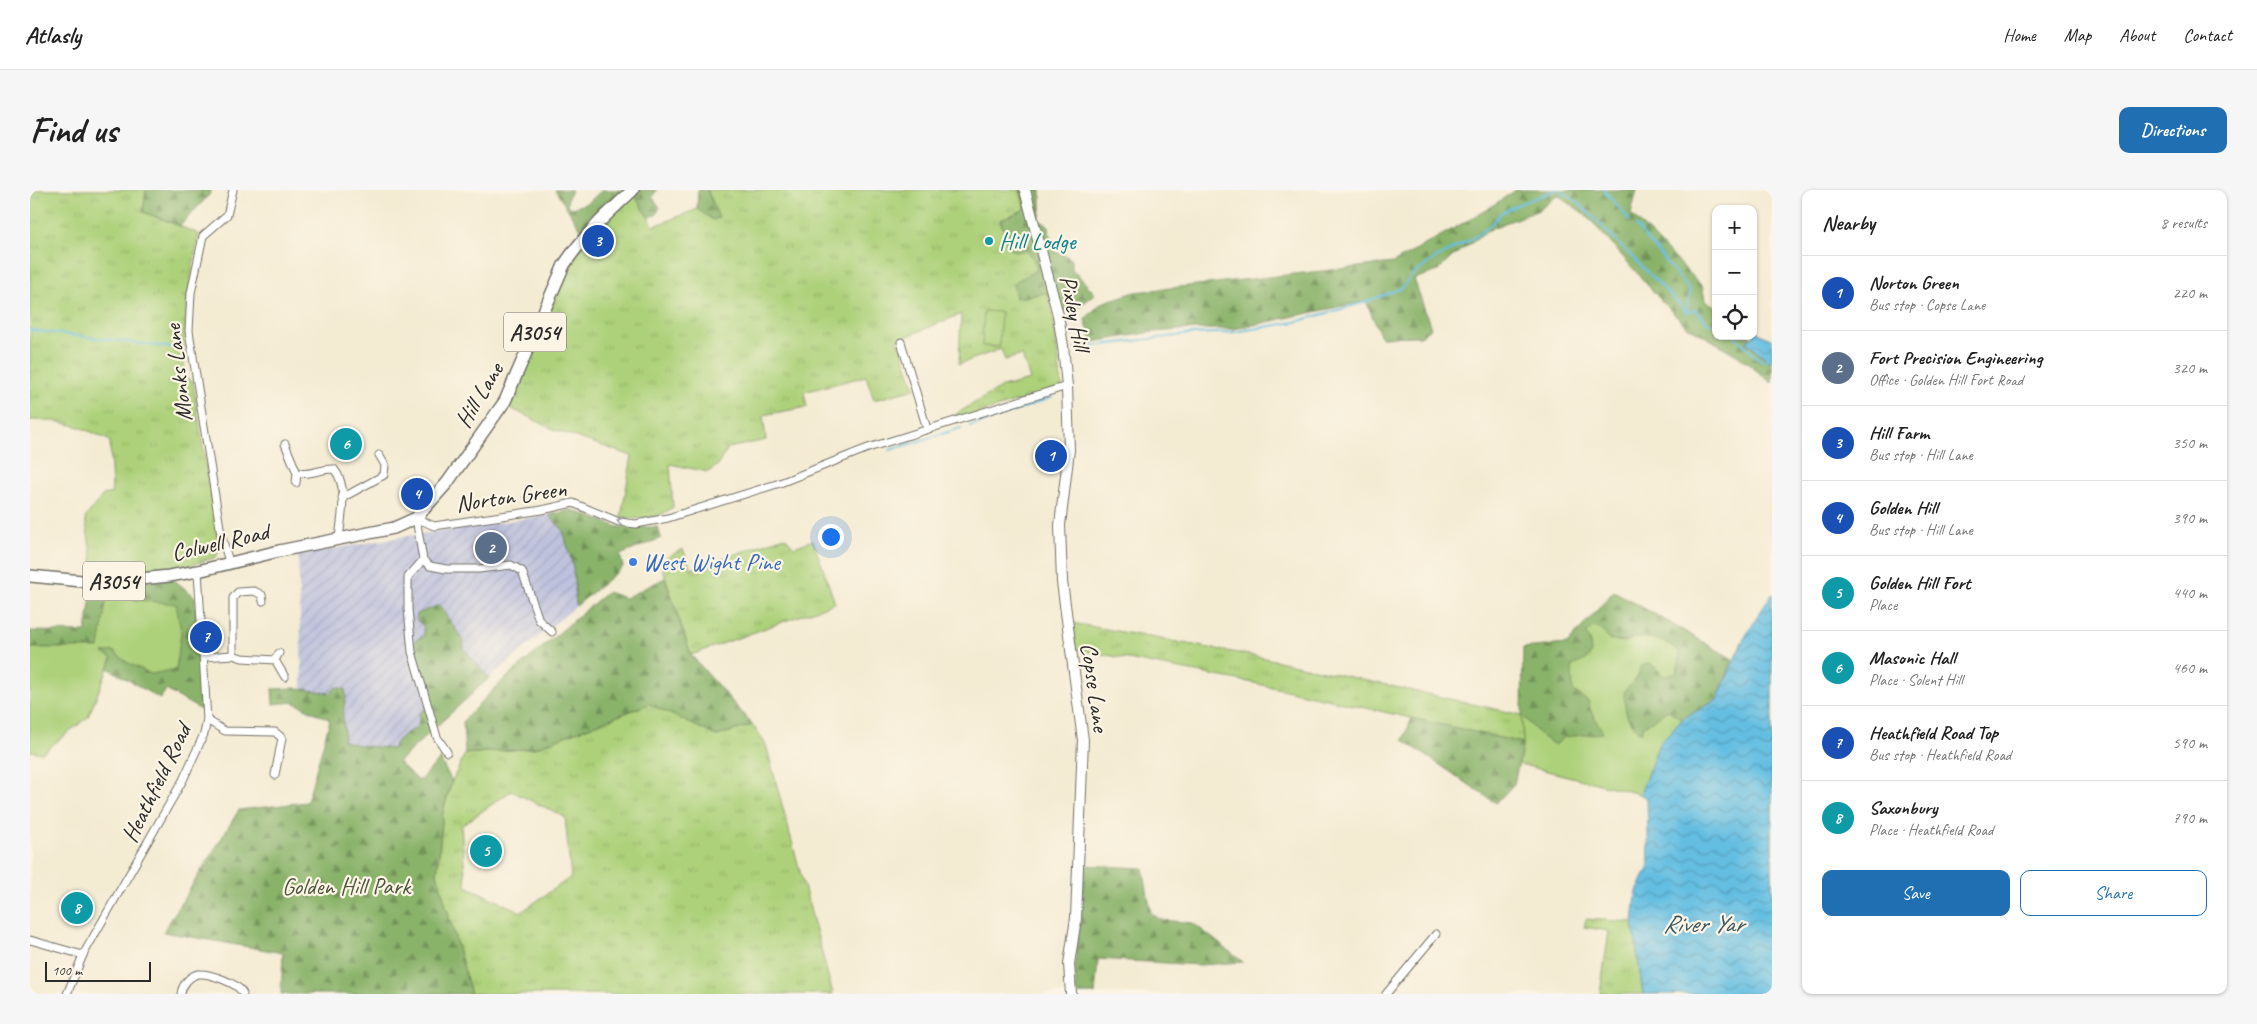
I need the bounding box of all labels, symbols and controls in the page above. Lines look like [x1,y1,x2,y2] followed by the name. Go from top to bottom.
[25,20,81,50] text: Atlasly
[2003,24,2036,46] text: Home
[2064,24,2091,46] text: Map
[2119,24,2155,46] text: About
[2183,24,2232,46] text: Contact
[2119,107,2227,153] button: Directions
[30,108,117,153] text: Find us
[1712,205,1757,340] map controls
[1712,205,1757,250] button: +
[1822,210,1875,236] text: Nearby
[2160,213,2207,233] text: 8 results
[582,222,614,260] pin: 3
[999,226,1078,256] place label: Hill Lodge
[983,235,995,247] marker: Hill Lodge
[1712,250,1757,295] button: −
[1869,271,1959,295] text: Norton Green
[1053,273,1098,357] street label: Pixley Hill
[1834,283,1842,303] text: 1
[2173,283,2207,303] text: 220 m
[1712,295,1757,340] button: locate
[1869,295,1985,315] text: Bus stop · Copse Lane
[504,312,566,352] road number: A3054
[157,320,199,423] street label: Monks Lane
[1869,346,2042,370] text: Fort Precision Engineering
[448,355,511,433] street label: Hill Lane
[1834,358,1842,378] text: 2
[2173,358,2207,378] text: 320 m
[1869,370,2023,390] text: Office · Golden Hill Fort Road
[1869,421,1929,445] text: Hill Farm
[330,425,362,463] pin: 6
[1834,433,1842,453] text: 3
[2173,433,2207,453] text: 350 m
[1035,437,1067,475] pin: 1
[1869,445,1973,465] text: Bus stop · Hill Lane
[454,473,568,519] street label: Norton Green
[401,475,433,513] pin: 4
[1869,496,1937,520] text: Golden Hill
[1834,508,1842,528] text: 4
[2173,508,2207,528] text: 390 m
[168,515,275,568] street label: Colwell Road
[616,516,625,527] one-way arrow
[1869,520,1973,540] text: Bus stop · Hill Lane
[818,524,844,550] your location
[475,529,507,567] pin: 2
[643,547,782,577] place label: West Wight Pine
[627,556,639,568] marker: West Wight Pine
[83,562,145,601] road number: A3054
[1869,571,1971,595] text: Golden Hill Fort
[1835,583,1841,603] text: 5
[2173,583,2207,603] text: 440 m
[1869,595,1897,615] text: Place
[190,618,222,656] pin: 7
[1074,641,1116,735] street label: Copse Lane
[1869,646,1955,670] text: Masonic Hall
[1834,658,1842,678] text: 6
[2173,658,2207,678] text: 460 m
[1869,670,1963,690] text: Place · Solent Hill
[114,716,199,847] street label: Heathfield Road
[1869,721,1998,745] text: Heathfield Road Top
[1834,733,1842,753] text: 7
[2173,733,2207,753] text: 590 m
[1869,745,2011,765] text: Bus stop · Heathfield Road
[1869,796,1938,820] text: Saxonbury
[1834,808,1842,828] text: 8
[2173,808,2207,828] text: 790 m
[1869,820,1993,840] text: Place · Heathfield Road
[470,832,502,870] pin: 5
[1822,870,2010,916] button: Save
[2020,870,2207,916] button: Share
[282,871,412,901] park label: Golden Hill Park
[61,889,93,927] pin: 8
[1663,908,1747,940] water label: River Yar
[45,959,151,982] scale bar
[52,962,82,979] text: 100 m

